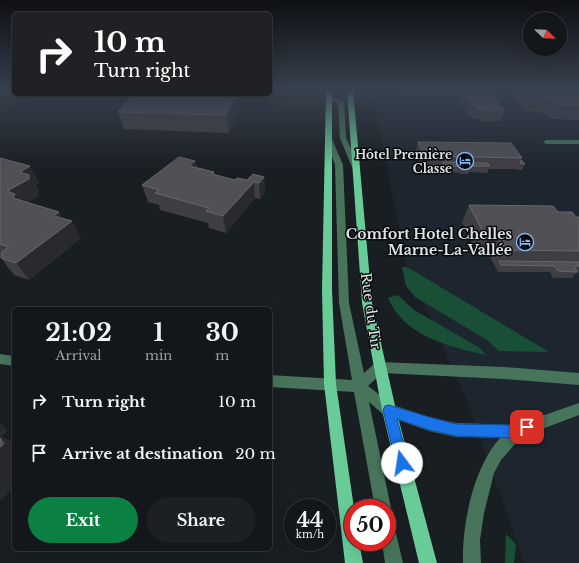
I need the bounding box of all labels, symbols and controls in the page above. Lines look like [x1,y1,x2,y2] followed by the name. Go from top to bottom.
[523,12,567,56] north arrow
[523,12,567,56] map controls
[94,25,166,60] text: 10 m
[28,28,80,80] icon: right
[94,60,190,82] text: Turn right
[355,147,452,176] place label: Hôtel Première Classe
[455,151,475,171] hotel icon: Hôtel Première Classe
[346,225,512,259] place label: Comfort Hotel Chelles Marne-La-Vallée
[515,232,535,252] hotel icon: Comfort Hotel Chelles Marne-La-Vallée
[357,272,385,351] street label: Rue du Tir
[45,318,112,347] text: 21:02
[153,318,164,347] text: 1
[205,318,239,347] text: 30
[55,347,101,364] text: Arrival
[145,347,172,364] text: min
[215,347,229,364] text: m
[28,390,50,412] icon: right
[62,392,145,411] text: Turn right
[218,392,256,411] text: 10 m
[510,410,544,444] pin
[516,416,538,438] icon: arrive
[28,442,50,464] icon: arrive
[381,442,423,484] position arrow
[62,444,223,463] text: Arrive at destination
[235,444,276,463] text: 20 m
[28,497,138,543] button: Exit
[146,497,256,543] button: Share
[344,499,396,551] speed limit sign: 50
[297,508,323,532] text: 44
[296,528,324,541] text: km/h

